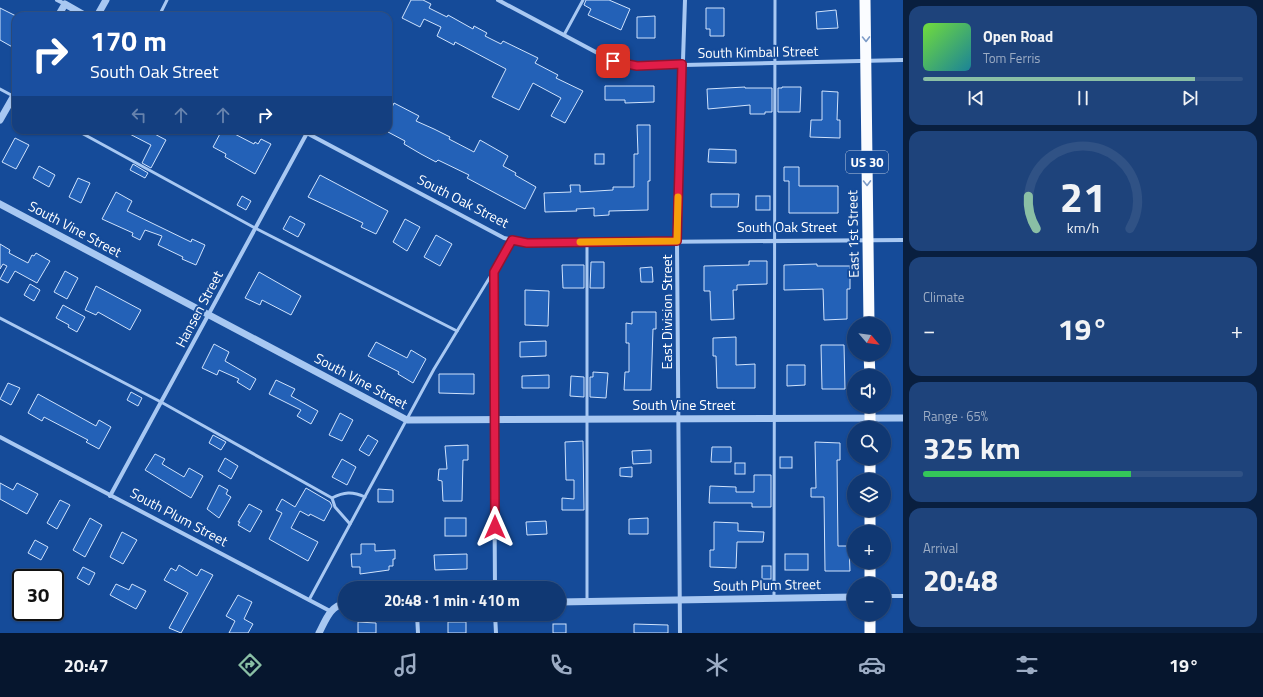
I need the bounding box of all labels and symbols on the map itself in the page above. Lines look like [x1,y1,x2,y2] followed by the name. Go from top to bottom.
[862,36,870,42] one-way arrow
[697,40,819,63] street label: South Kimball Street
[596,44,630,78] pin
[846,151,888,173] road number: US 30
[414,168,513,233] street label: South Oak Street
[863,180,871,186] one-way arrow
[841,190,864,278] street label: East 1st Street
[25,195,126,262] street label: South Vine Street
[737,216,837,237] street label: South Oak Street
[656,255,677,369] street label: East Division Street
[170,267,228,351] street label: Hansen Street
[847,317,891,361] north arrow
[311,347,412,414] street label: South Vine Street
[633,394,736,415] street label: South Vine Street
[127,482,232,551] street label: South Plum Street
[474,506,516,548] position arrow
[12,569,64,621] speed limit sign: 30
[713,573,821,596] street label: South Plum Street

